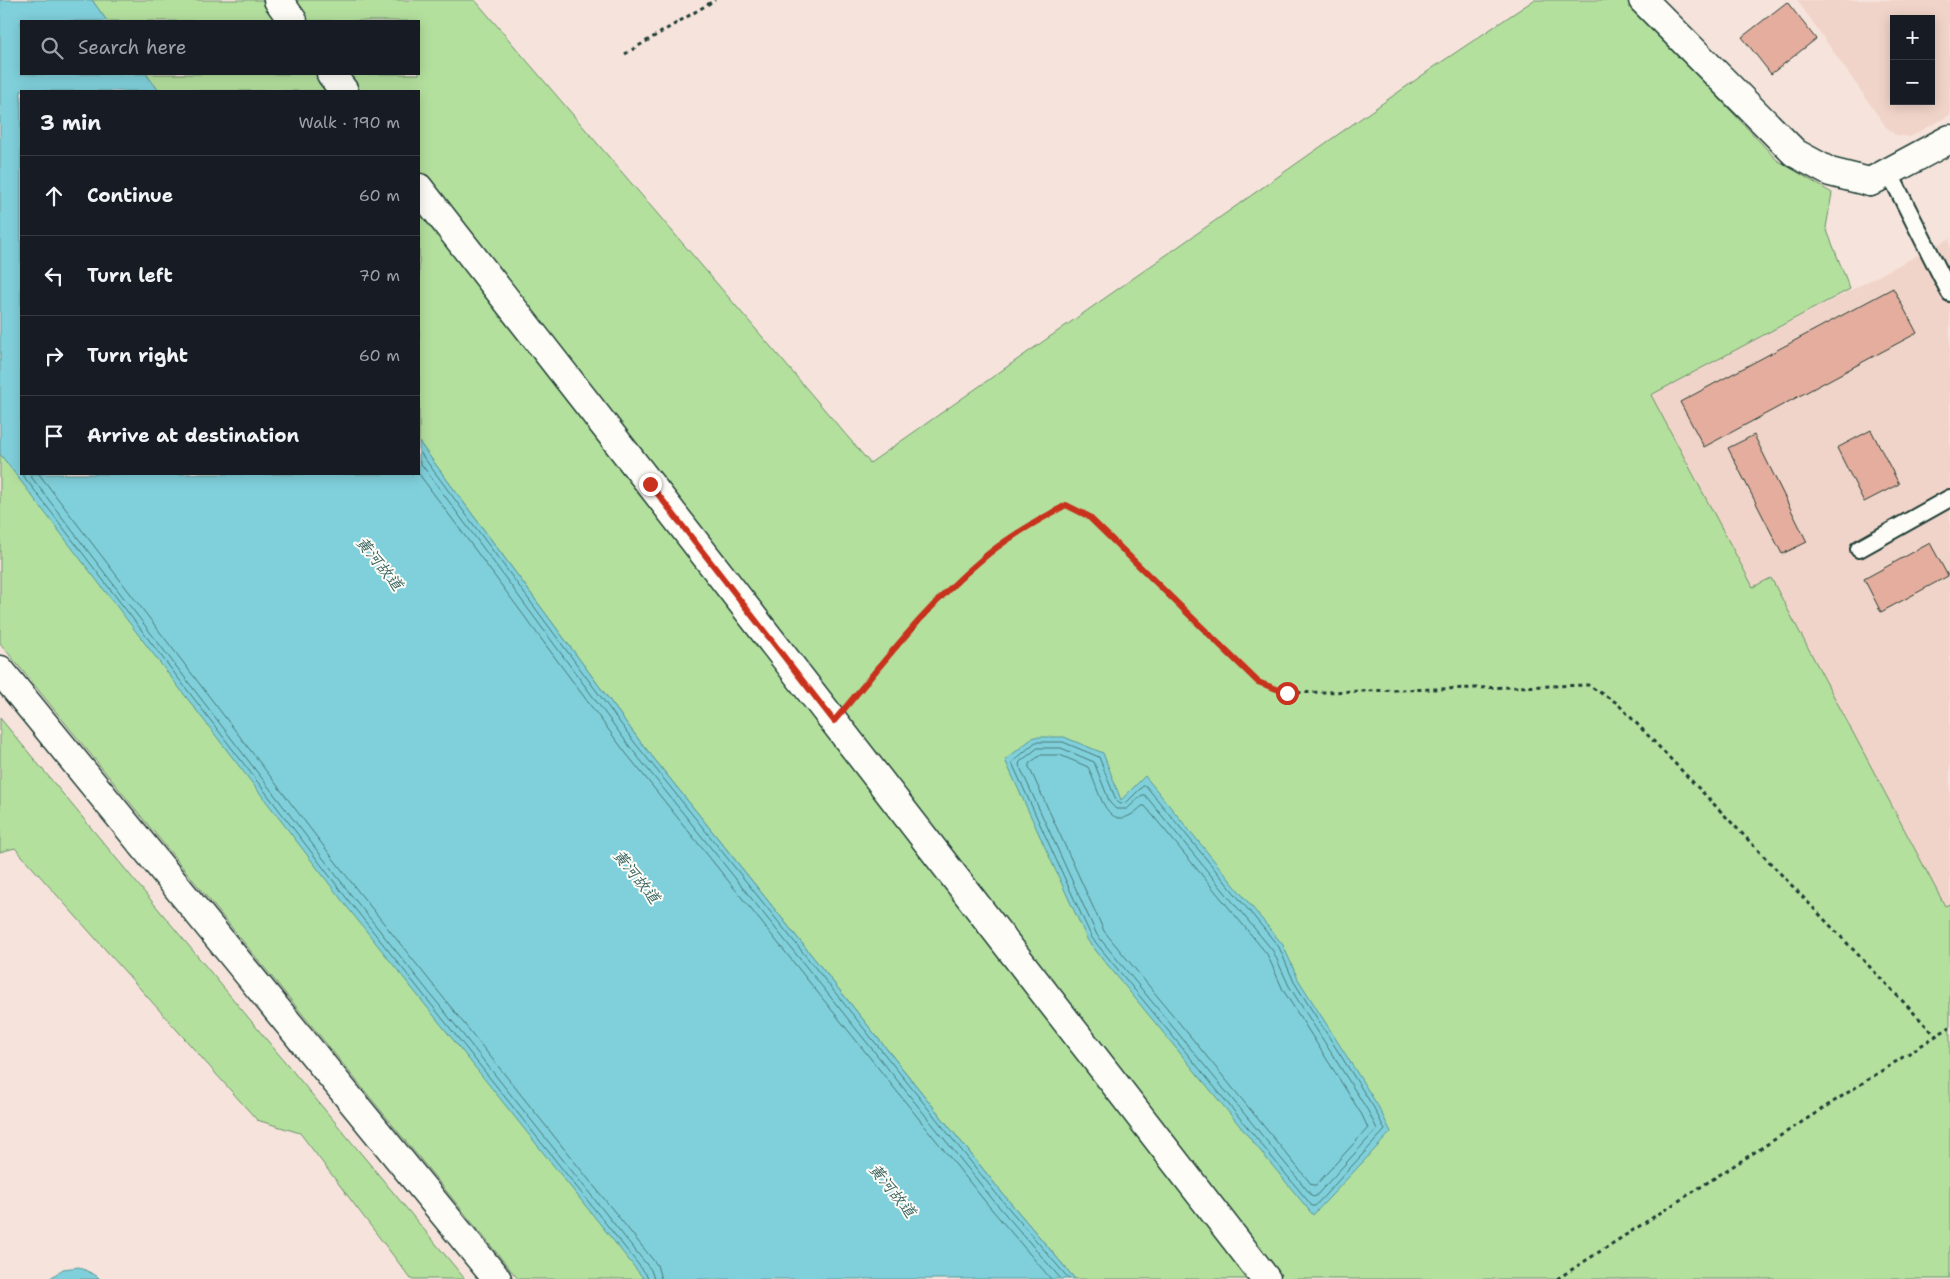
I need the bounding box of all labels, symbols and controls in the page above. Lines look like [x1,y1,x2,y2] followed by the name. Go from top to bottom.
[1890,15,1935,105] map controls
[1890,15,1935,60] button: +
[20,20,420,75] search box
[38,34,66,62] icon: search
[78,35,187,60] text: Search here
[1890,60,1935,105] button: −
[40,109,101,137] text: 3 min
[298,112,400,133] text: Walk · 190 m
[40,182,68,210] icon: ahead
[87,183,173,208] text: Continue
[359,185,400,206] text: 60 m
[40,262,68,290] icon: left
[87,263,173,288] text: Turn left
[359,265,400,286] text: 70 m
[40,342,68,370] icon: right
[87,343,188,368] text: Turn right
[359,345,400,366] text: 60 m
[40,422,68,450] icon: arrive
[87,423,299,448] text: Arrive at destination
[639,473,662,496] route end
[351,532,409,596] water label: 黄河故道
[1276,682,1299,705] route start
[608,845,666,909] water label: 黄河故道
[864,1159,922,1223] water label: 黄河故道

